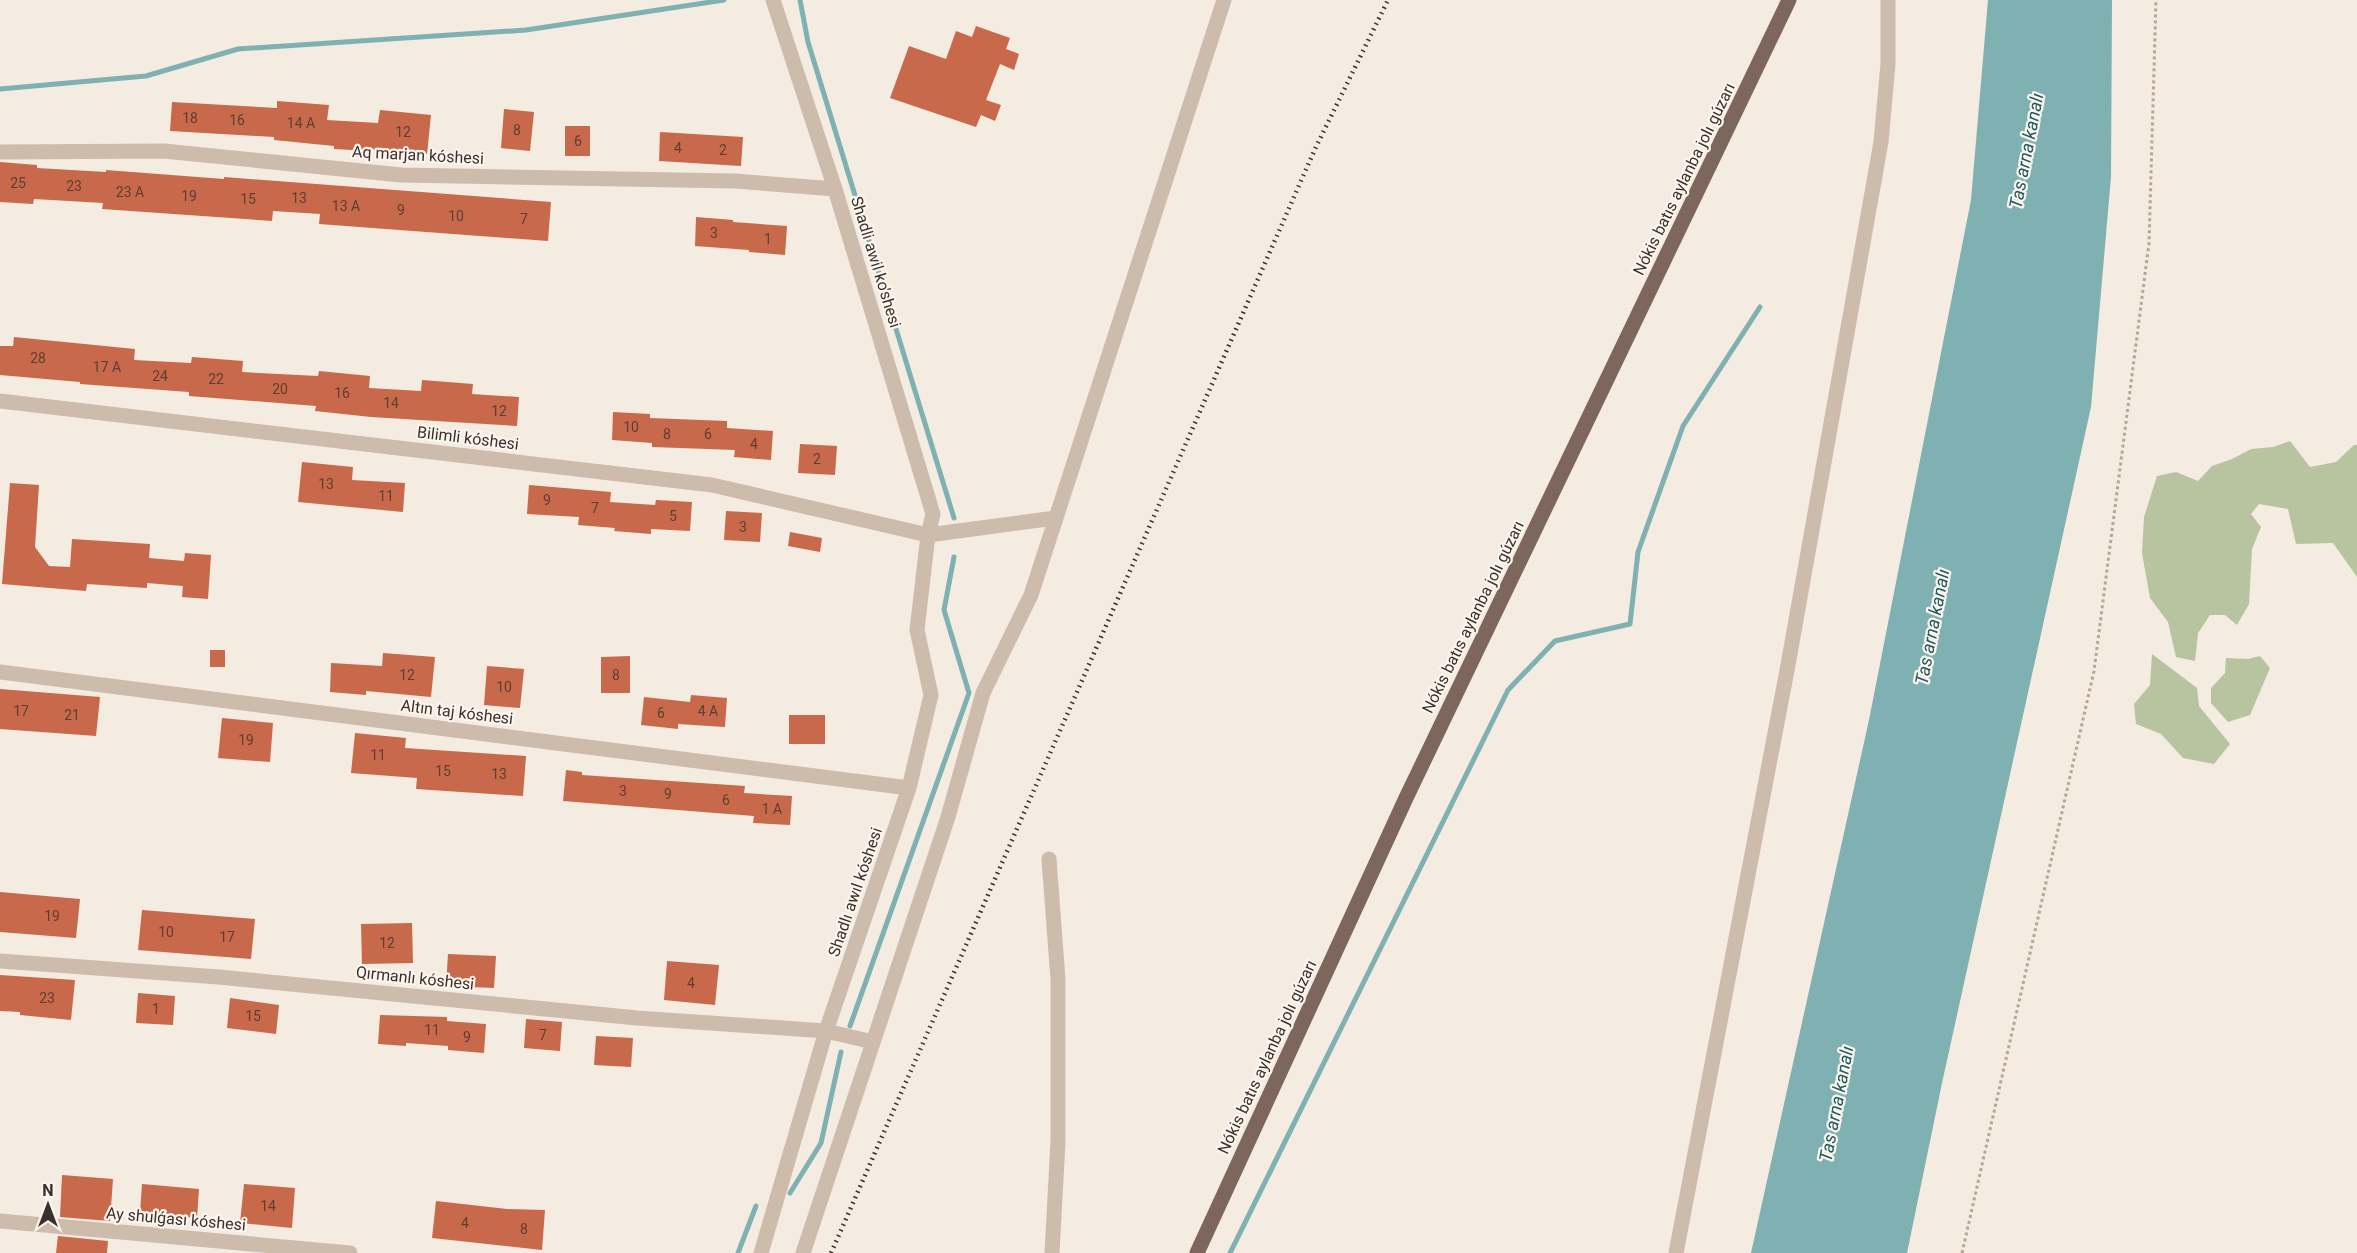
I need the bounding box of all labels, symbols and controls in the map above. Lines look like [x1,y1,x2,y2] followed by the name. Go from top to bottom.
[1629,80,1739,278] street label: Nókis batıs aylanba jolı gúzarı
[2004,91,2048,211] water label: Tas arna kanalı
[182,110,198,126] house number: 18
[229,112,245,128] house number: 16
[287,115,315,131] house number: 14 А
[513,122,521,138] house number: 8
[395,124,411,140] house number: 12
[574,133,582,149] house number: 6
[674,140,682,156] house number: 4
[352,142,484,168] street label: Aq marjan kóshesi
[719,142,727,158] house number: 2
[10,175,26,191] house number: 25
[66,178,82,194] house number: 23
[116,184,144,200] house number: 23 А
[181,188,197,204] house number: 19
[291,190,307,206] house number: 13
[240,191,256,207] house number: 15
[847,194,905,330] street label: Shadli awil ko'shesi
[332,198,360,214] house number: 13 А
[397,202,405,218] house number: 9
[448,208,464,224] house number: 10
[520,211,528,227] house number: 7
[710,225,718,241] house number: 3
[764,231,772,247] house number: 1
[30,350,46,366] house number: 28
[93,359,121,375] house number: 17 А
[152,368,168,384] house number: 24
[208,371,224,387] house number: 22
[272,381,288,397] house number: 20
[334,385,350,401] house number: 16
[383,395,399,411] house number: 14
[491,403,507,419] house number: 12
[623,419,639,435] house number: 10
[416,422,520,454] street label: Bilimli kóshesi
[663,426,671,442] house number: 8
[704,426,712,442] house number: 6
[750,436,758,452] house number: 4
[813,451,821,467] house number: 2
[318,476,334,492] house number: 13
[378,488,394,504] house number: 11
[543,492,551,508] house number: 9
[591,500,599,516] house number: 7
[669,508,677,524] house number: 5
[1418,518,1528,716] street label: Nókis batıs aylanba jolı gúzarı
[739,519,747,535] house number: 3
[1910,567,1954,687] water label: Tas arna kanalı
[399,667,415,683] house number: 12
[612,667,620,683] house number: 8
[496,679,512,695] house number: 10
[400,696,514,728] street label: Altın taj kóshesi
[13,703,29,719] house number: 17
[698,703,718,719] house number: 4 А
[657,705,665,721] house number: 6
[64,707,80,723] house number: 21
[238,732,254,748] house number: 19
[370,747,386,763] house number: 11
[435,763,451,779] house number: 15
[491,766,507,782] house number: 13
[619,783,627,799] house number: 3
[664,786,672,802] house number: 9
[722,792,730,808] house number: 6
[762,801,782,817] house number: 1 А
[824,825,886,959] street label: Shadlı awıl kóshesi
[44,908,60,924] house number: 19
[158,924,174,940] house number: 10
[219,929,235,945] house number: 17
[379,935,395,951] house number: 12
[1214,957,1320,1157] street label: Nókis batıs aylanba jolı gúzarı
[355,962,475,994] street label: Qırmanlı kóshesi
[687,975,695,991] house number: 4
[39,990,55,1006] house number: 23
[152,1001,160,1017] house number: 1
[245,1008,261,1024] house number: 15
[424,1022,440,1038] house number: 11
[539,1027,547,1043] house number: 7
[463,1029,471,1045] house number: 9
[1814,1044,1858,1164] water label: Tas arna kanalı
[18,1175,78,1235] north arrow
[42,1181,54,1200] text: N
[260,1198,276,1214] house number: 14
[105,1203,247,1235] street label: Ay shulǵası kóshesi
[461,1215,469,1231] house number: 4
[520,1221,528,1237] house number: 8

